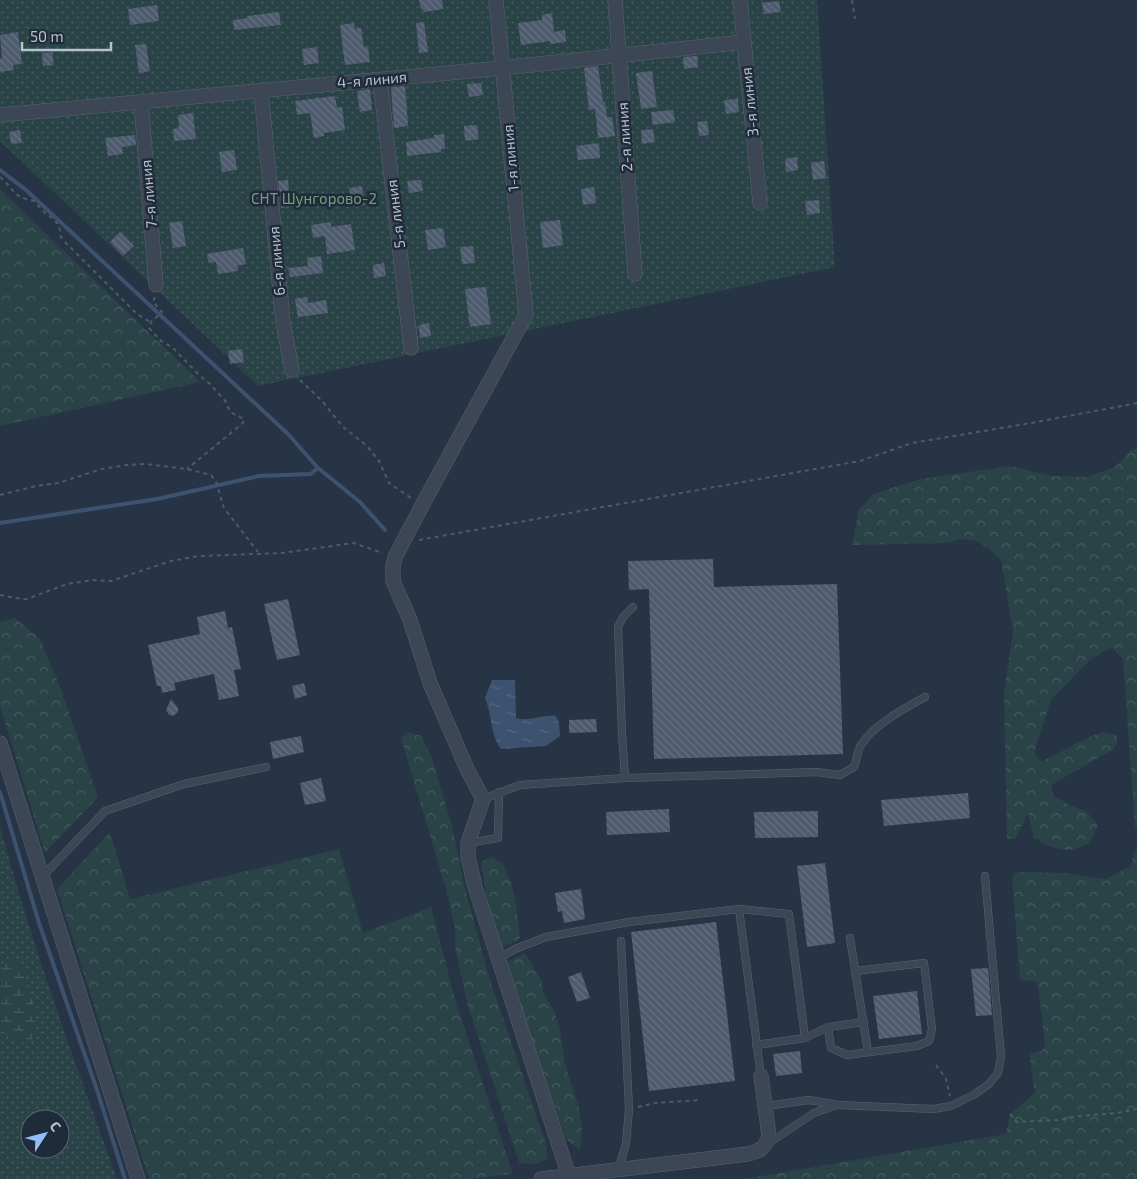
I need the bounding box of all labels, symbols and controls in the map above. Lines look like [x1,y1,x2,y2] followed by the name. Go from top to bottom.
[22,20,111,52] scale bar
[30,27,64,45] text: 50 m
[336,67,408,91] street label: 4-я линия
[736,67,762,138] street label: 3-я линия
[613,102,635,172] street label: 2-я линия
[498,124,522,192] street label: 1-я линия
[136,159,160,229] street label: 7-я линия
[382,179,408,250] street label: 5-я линия
[251,189,377,208] park label: СНТ Шунгорово-2
[264,226,288,297] street label: 6-я линия
[20,1109,70,1159] north arrow
[47,1118,65,1134] text: С

